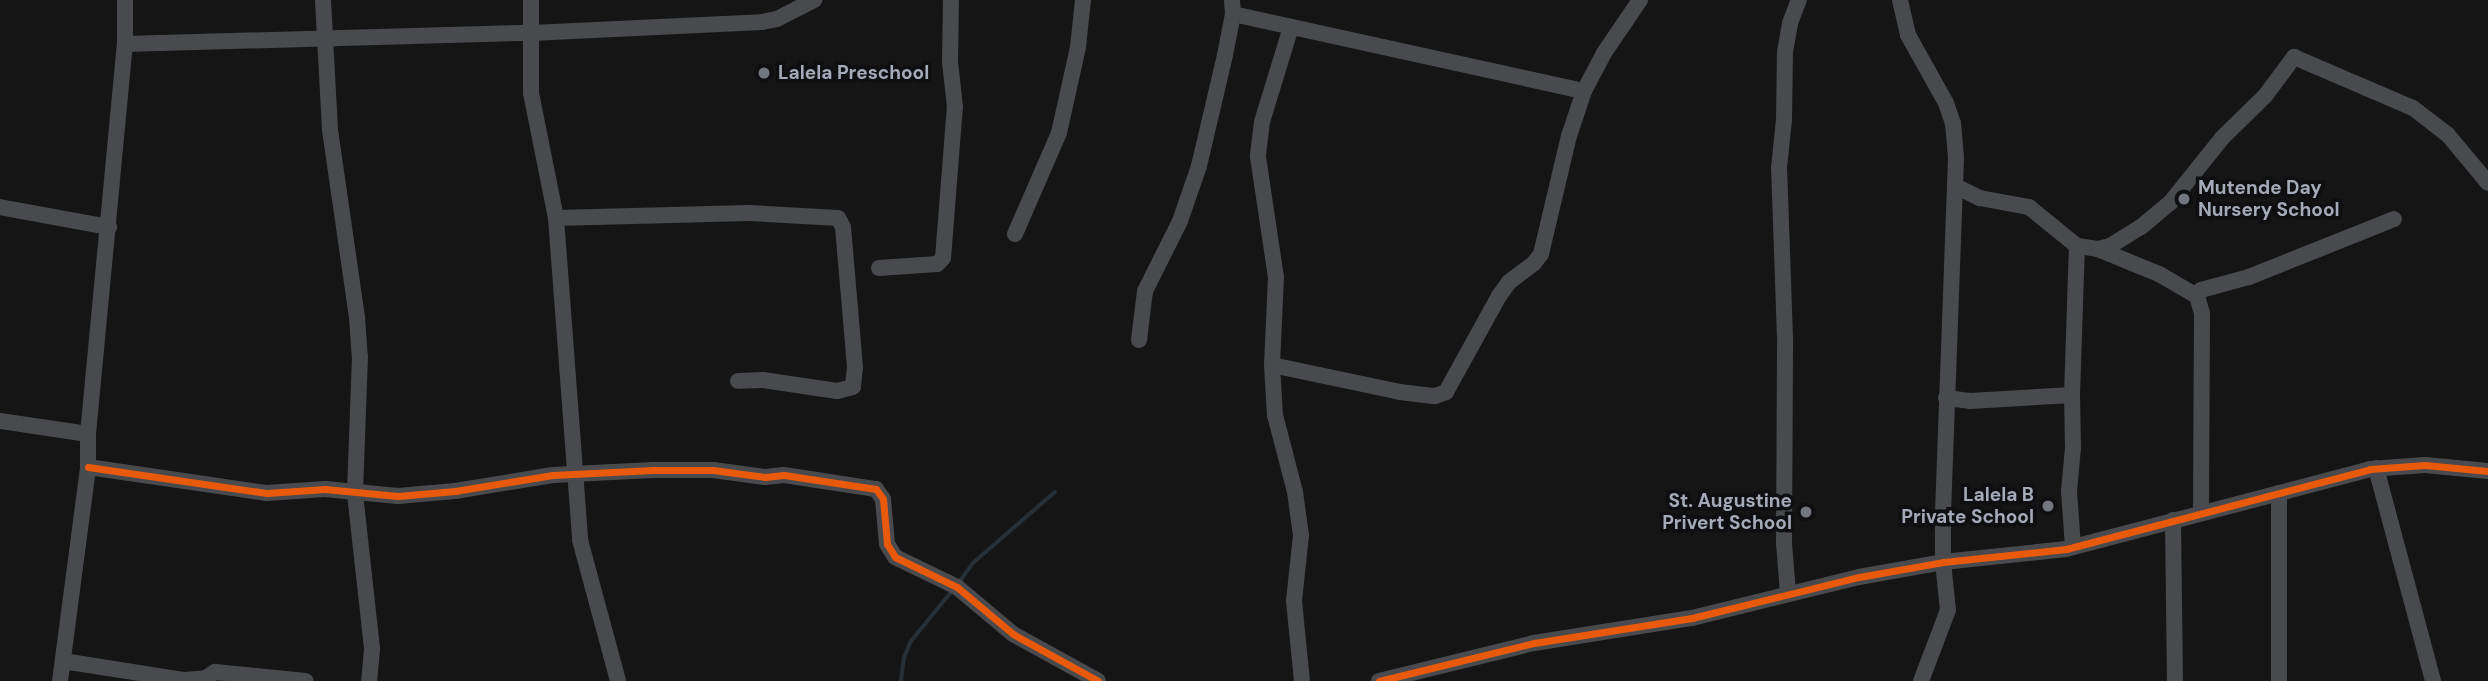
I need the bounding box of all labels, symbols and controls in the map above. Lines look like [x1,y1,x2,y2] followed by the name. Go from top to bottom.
[778,62,929,84] place label: Lalela Preschool
[756,65,772,81] marker: Lalela Preschool
[2198,177,2340,221] place label: Mutende Day Nursery School
[2176,191,2192,207] marker: Mutende Day Nursery School
[1901,484,2034,528] place label: Lalela B Private School
[1662,490,1792,534] place label: St. Augustine Privert School
[2040,498,2056,514] marker: Lalela B Private School
[1798,504,1814,520] marker: St. Augustine Privert School

